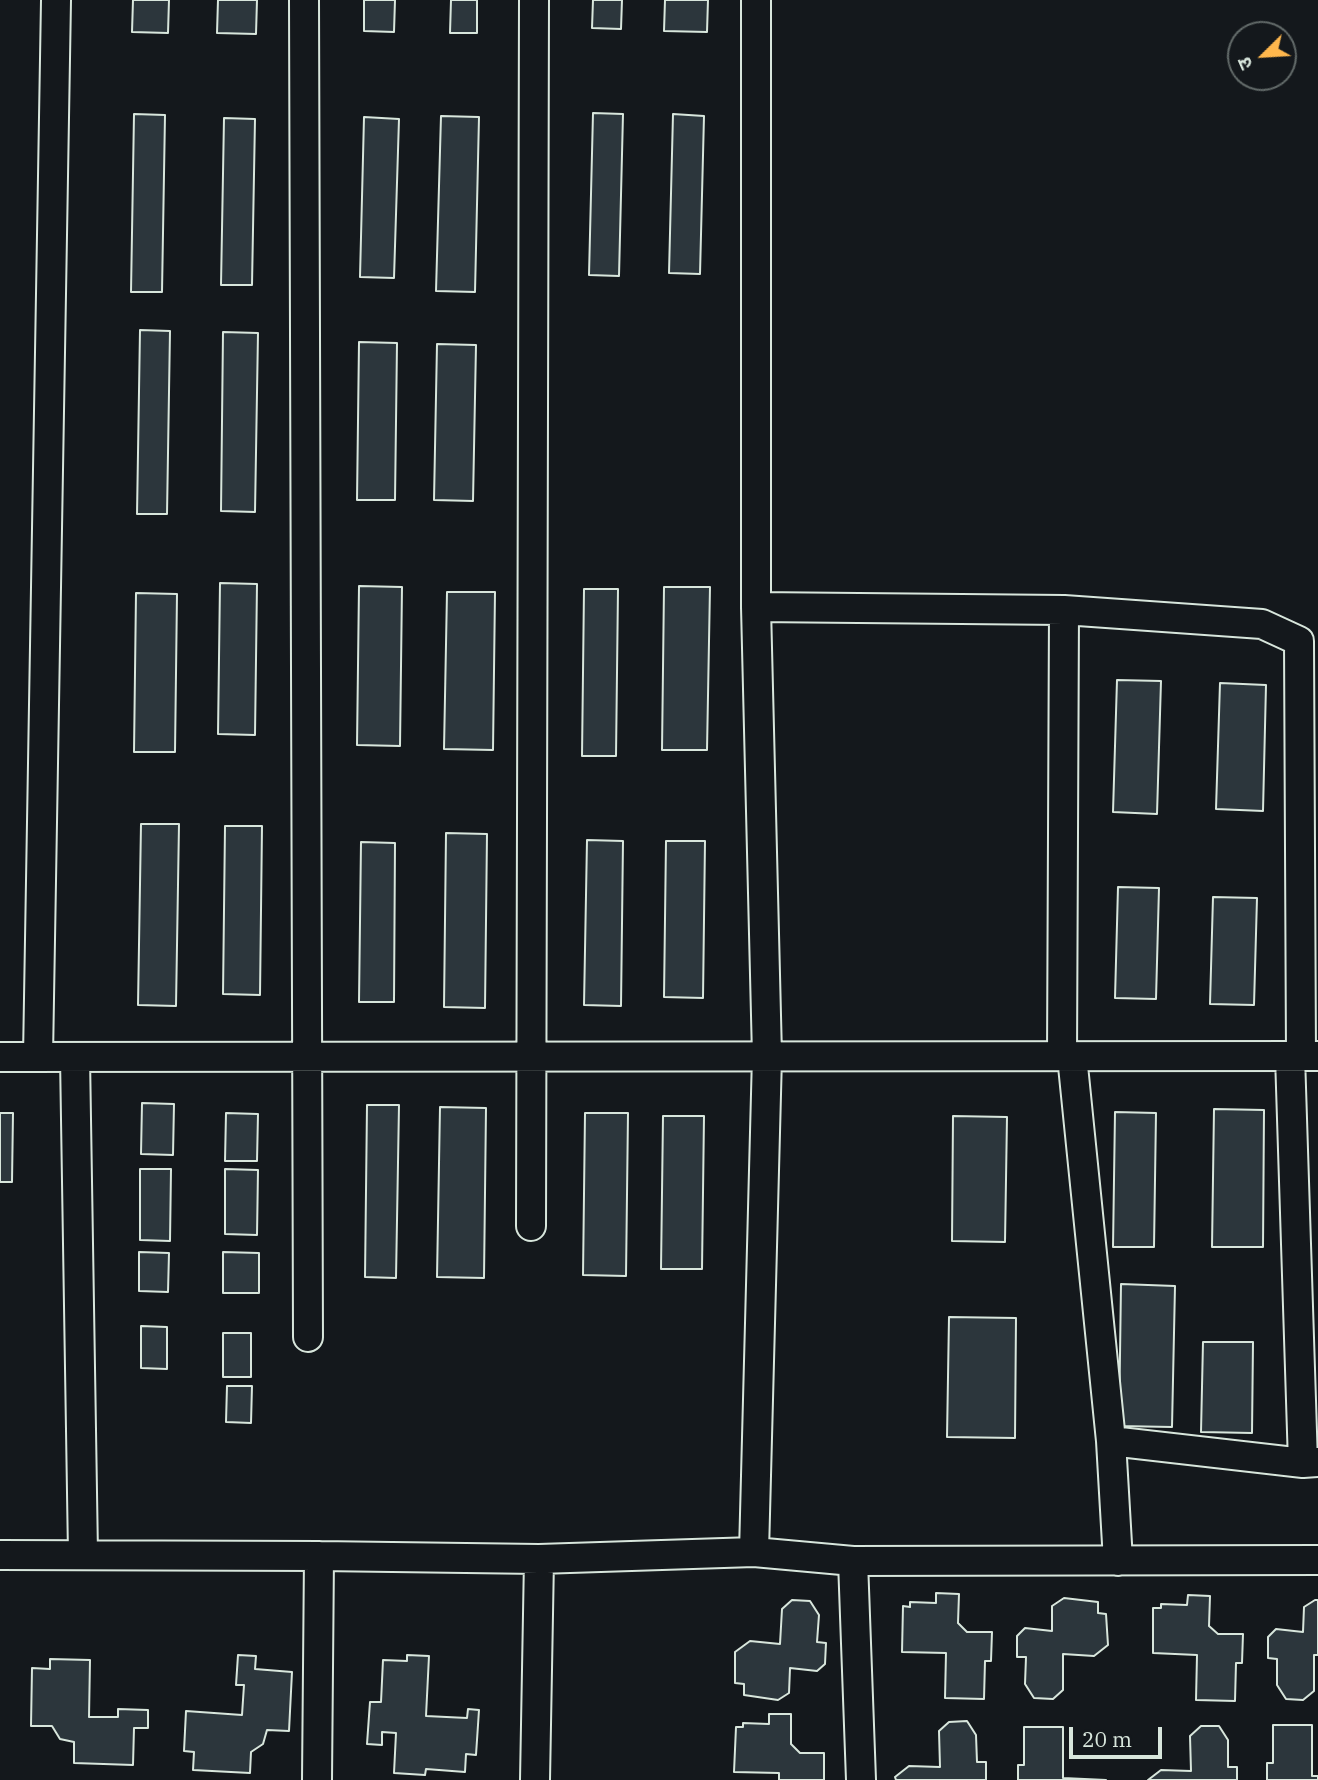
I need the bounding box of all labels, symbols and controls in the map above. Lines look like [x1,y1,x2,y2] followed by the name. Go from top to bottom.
[1227,21,1297,91] north arrow
[1231,54,1258,74] text: उ
[1073,1714,1166,1758] scale bar
[1082,1725,1132,1753] text: 20 m

